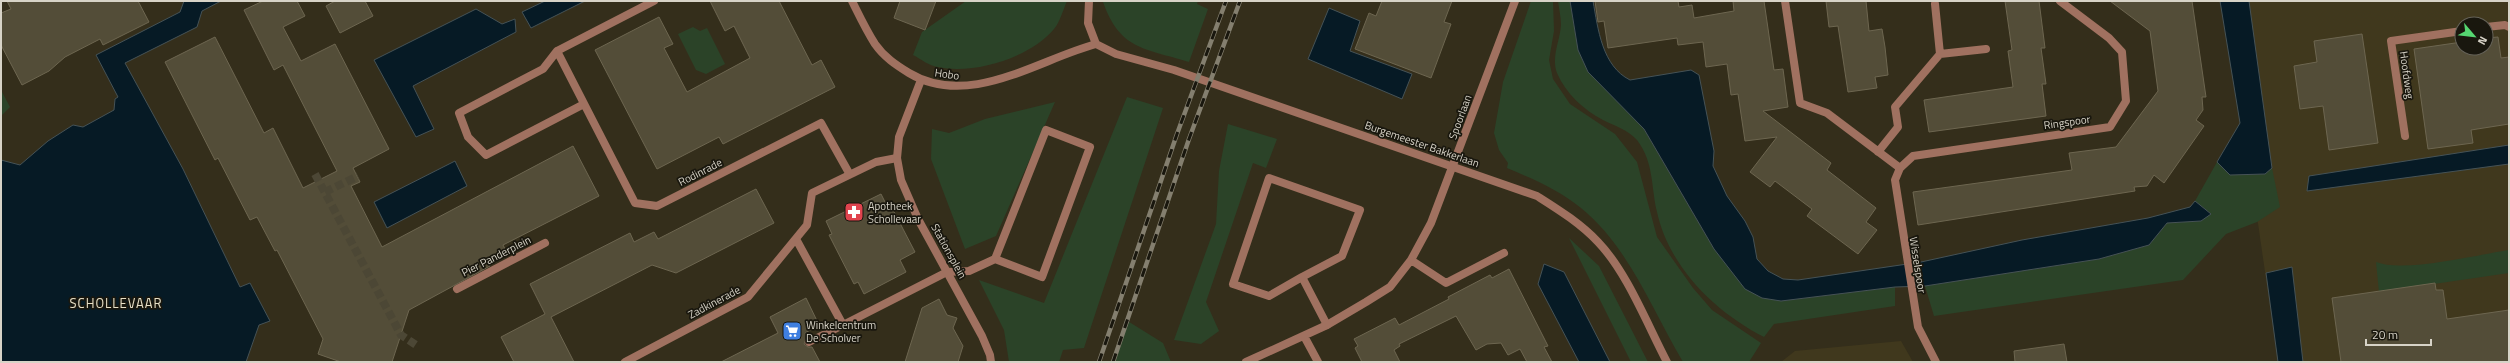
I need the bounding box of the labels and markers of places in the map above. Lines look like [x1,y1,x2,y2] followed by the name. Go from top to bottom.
[868,198,921,227] place label: Apotheek Schollevaar
[843,201,865,223] pharmacy icon: Apotheek Schollevaar
[806,317,876,346] place label: Winkelcentrum De Scholver
[781,320,803,342] supermarket icon: Winkelcentrum De Scholver

